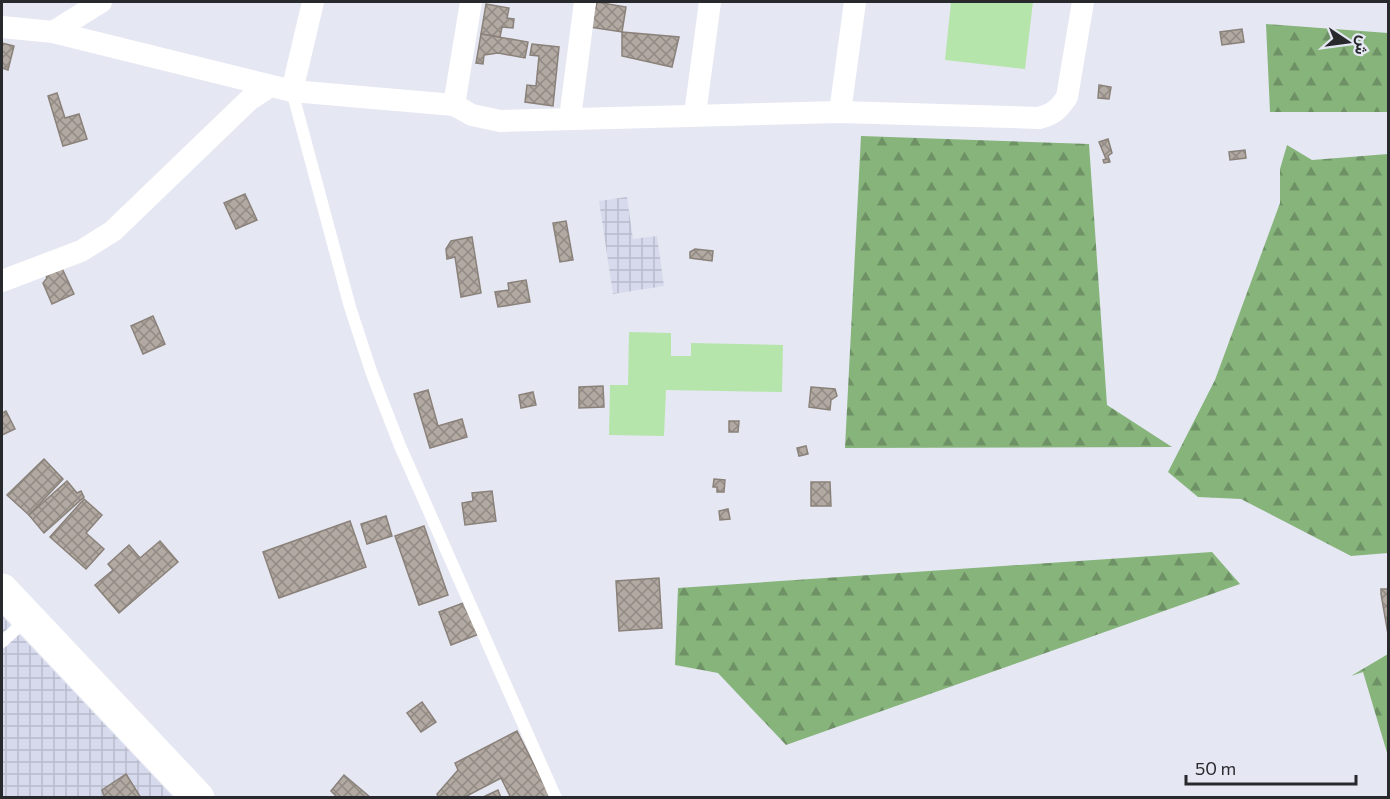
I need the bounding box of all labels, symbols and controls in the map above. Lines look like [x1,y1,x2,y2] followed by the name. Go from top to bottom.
[1318,12,1378,72] north arrow
[1351,34,1375,57] text: ش
[1186,748,1356,786] scale bar
[1195,757,1236,779] text: 50 m

